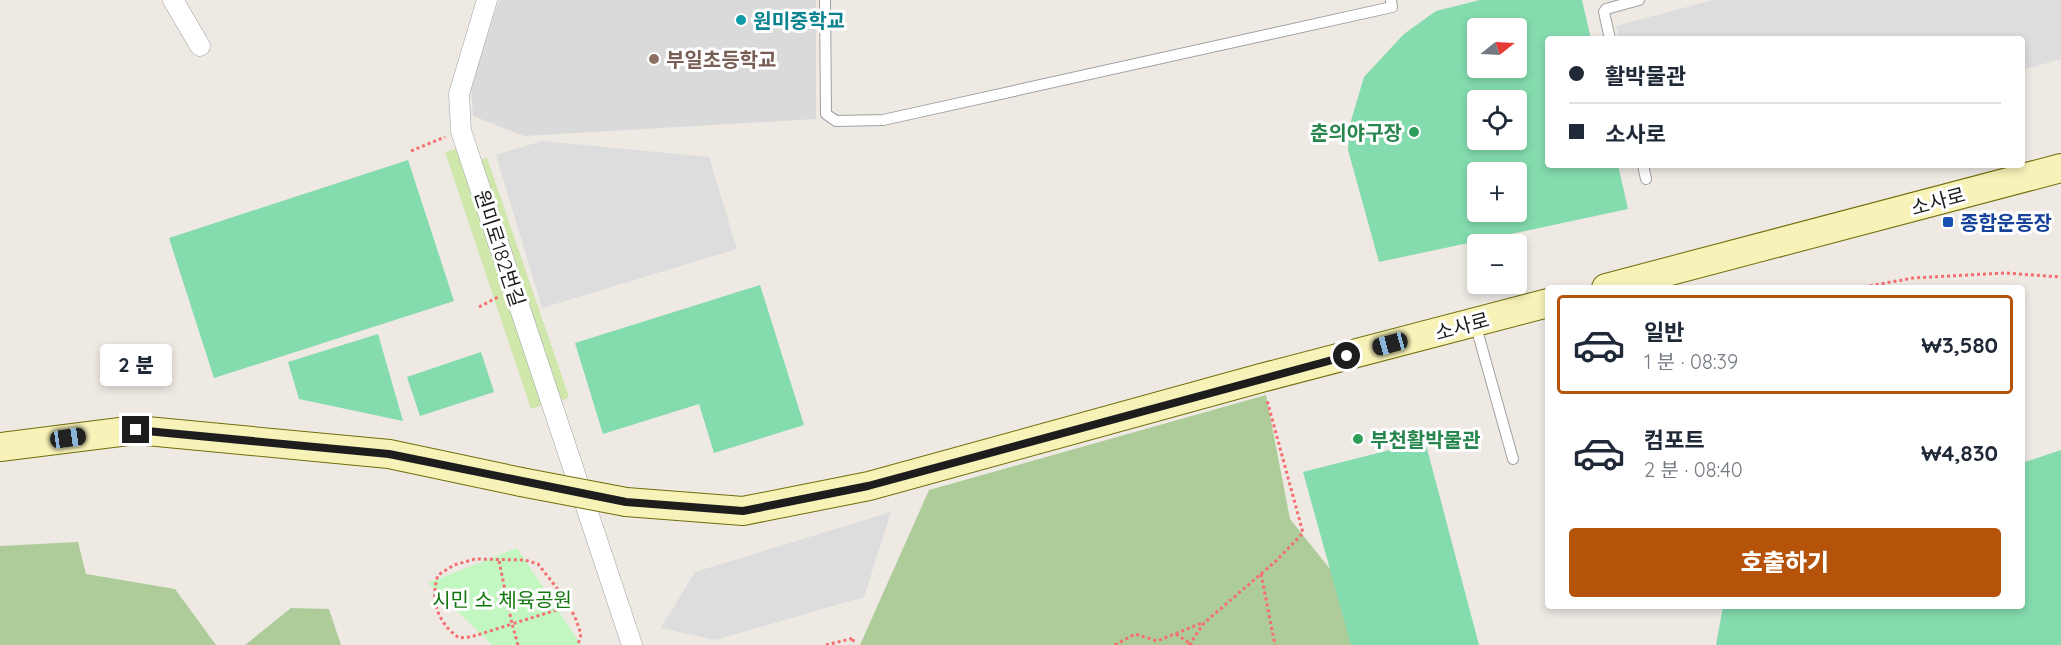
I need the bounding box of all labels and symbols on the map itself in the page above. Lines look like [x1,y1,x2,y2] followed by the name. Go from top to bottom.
[753,8,845,33] place label: 원미중학교
[734,13,748,27] marker: 원미중학교
[1467,18,1527,78] north arrow
[666,47,776,72] place label: 부일초등학교
[647,52,661,66] marker: 부일초등학교
[1310,120,1402,145] place label: 춘의야구장
[1407,125,1421,139] marker: 춘의야구장
[1908,182,1968,220] street label: 소사로
[469,186,531,310] street label: 원미로182번길
[1960,210,2052,235] place label: 종합운동장
[1941,215,1955,229] marker: 종합운동장
[1432,307,1492,345] street label: 소사로
[1370,331,1410,357] car
[1333,342,1360,369] route start
[100,343,172,385] callout: 2 분
[122,416,149,443] route end
[49,427,87,449] car
[1370,427,1481,452] place label: 부천활박물관
[1351,432,1365,446] marker: 부천활박물관
[432,587,572,612] park label: 시민 소 체육공원

